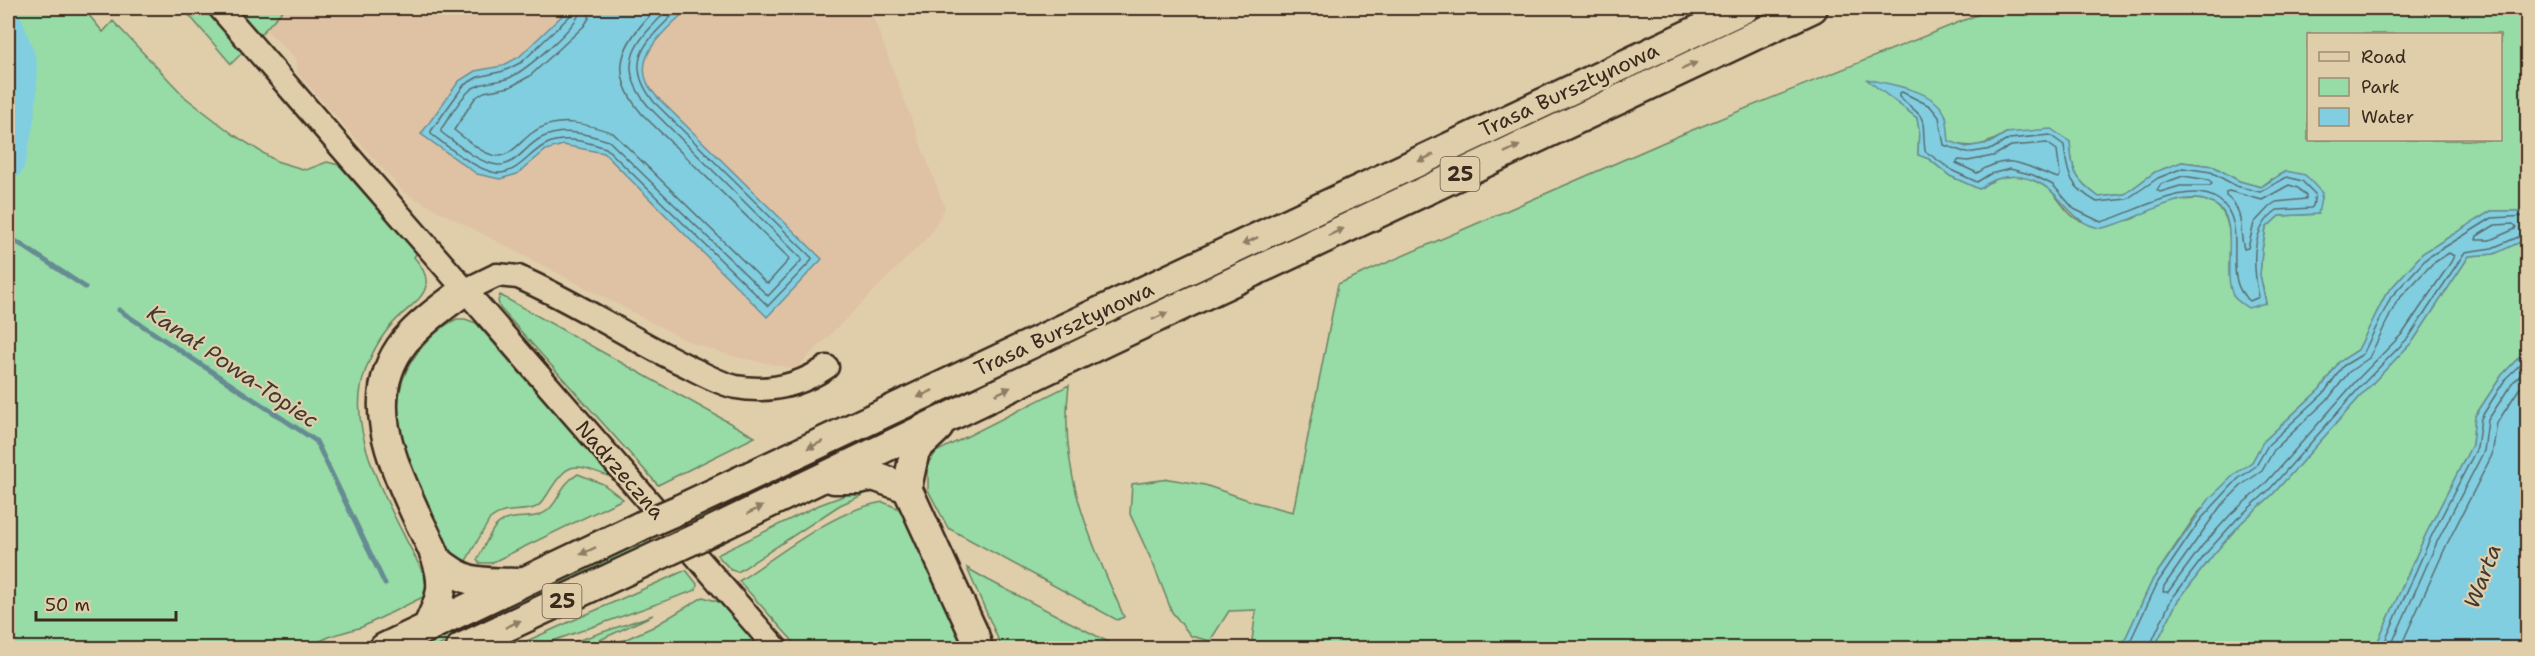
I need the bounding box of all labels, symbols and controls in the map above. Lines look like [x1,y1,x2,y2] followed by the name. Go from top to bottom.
[2307,33,2502,141] legend
[1475,36,1663,144] street label: Trasa Bursztynowa
[2361,45,2406,69] text: Road
[1680,61,1697,70] one-way arrow
[2361,75,2400,99] text: Park
[2361,105,2414,129] text: Water
[1504,145,1521,154] one-way arrow
[1417,154,1434,163] one-way arrow
[1440,157,1480,191] road number: 25
[1328,228,1345,237] one-way arrow
[1241,237,1258,246] one-way arrow
[970,275,1158,383] street label: Trasa Bursztynowa
[141,298,324,435] water label: Kanał Powa-Topiec
[1151,311,1168,320] one-way arrow
[995,386,1012,395] one-way arrow
[916,390,933,399] one-way arrow
[569,414,671,526] street label: Nadrzeczna
[807,441,824,450] one-way arrow
[747,505,764,514] one-way arrow
[2457,540,2508,612] water label: Warta
[580,547,597,556] one-way arrow
[36,584,176,622] scale bar
[542,584,582,618] road number: 25
[45,593,90,617] text: 50 m
[505,619,522,628] one-way arrow

